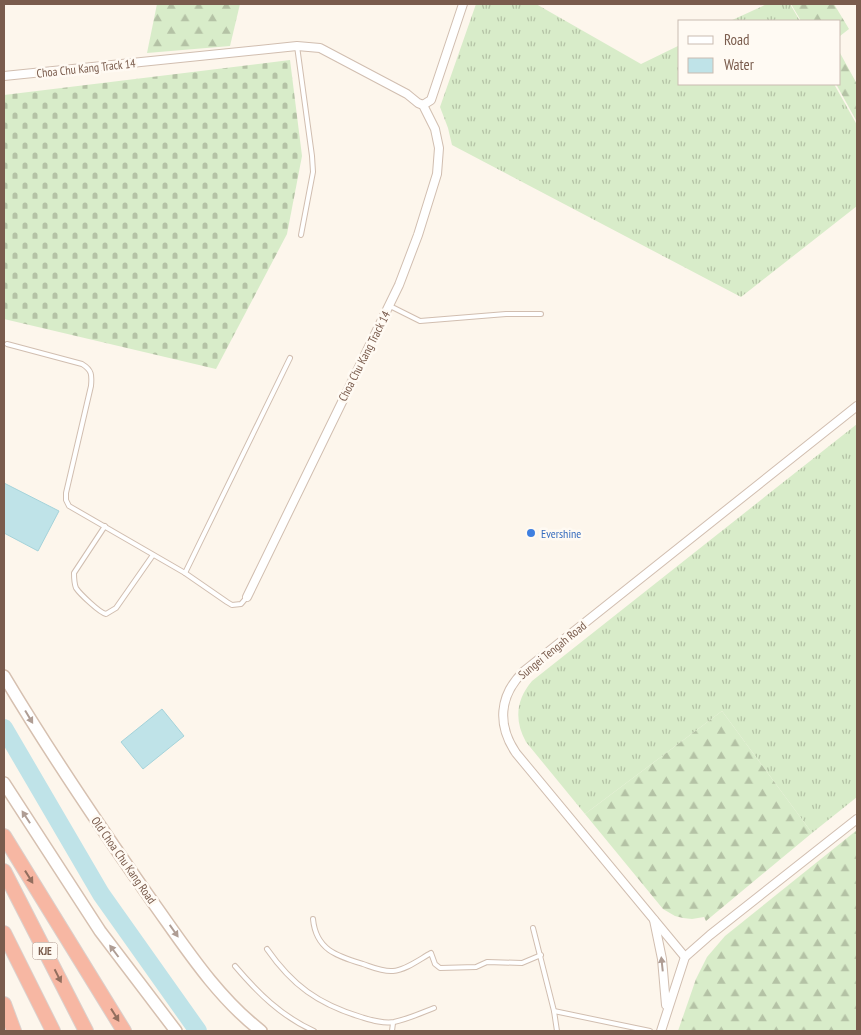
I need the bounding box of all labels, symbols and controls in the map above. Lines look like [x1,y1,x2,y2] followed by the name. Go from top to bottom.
[678,20,841,85] legend
[724,30,750,49] text: Road
[36,55,137,81] street label: Choa Chu Kang Track 14
[724,55,755,74] text: Water
[335,308,394,404] street label: Choa Chu Kang Track 14
[541,526,581,541] place label: Evershine
[525,527,537,539] marker: Evershine
[515,618,589,682] street label: Sungei Tengah Road
[25,711,34,724] one-way arrow
[21,810,30,824] one-way arrow
[88,814,160,906] street label: Old Choa Chu Kang Road
[25,871,34,884] one-way arrow
[169,925,179,938] one-way arrow
[32,942,58,959] road number: KJE
[109,945,120,958] one-way arrow
[658,956,666,972] one-way arrow
[54,969,62,984] one-way arrow
[110,1009,119,1022] one-way arrow

